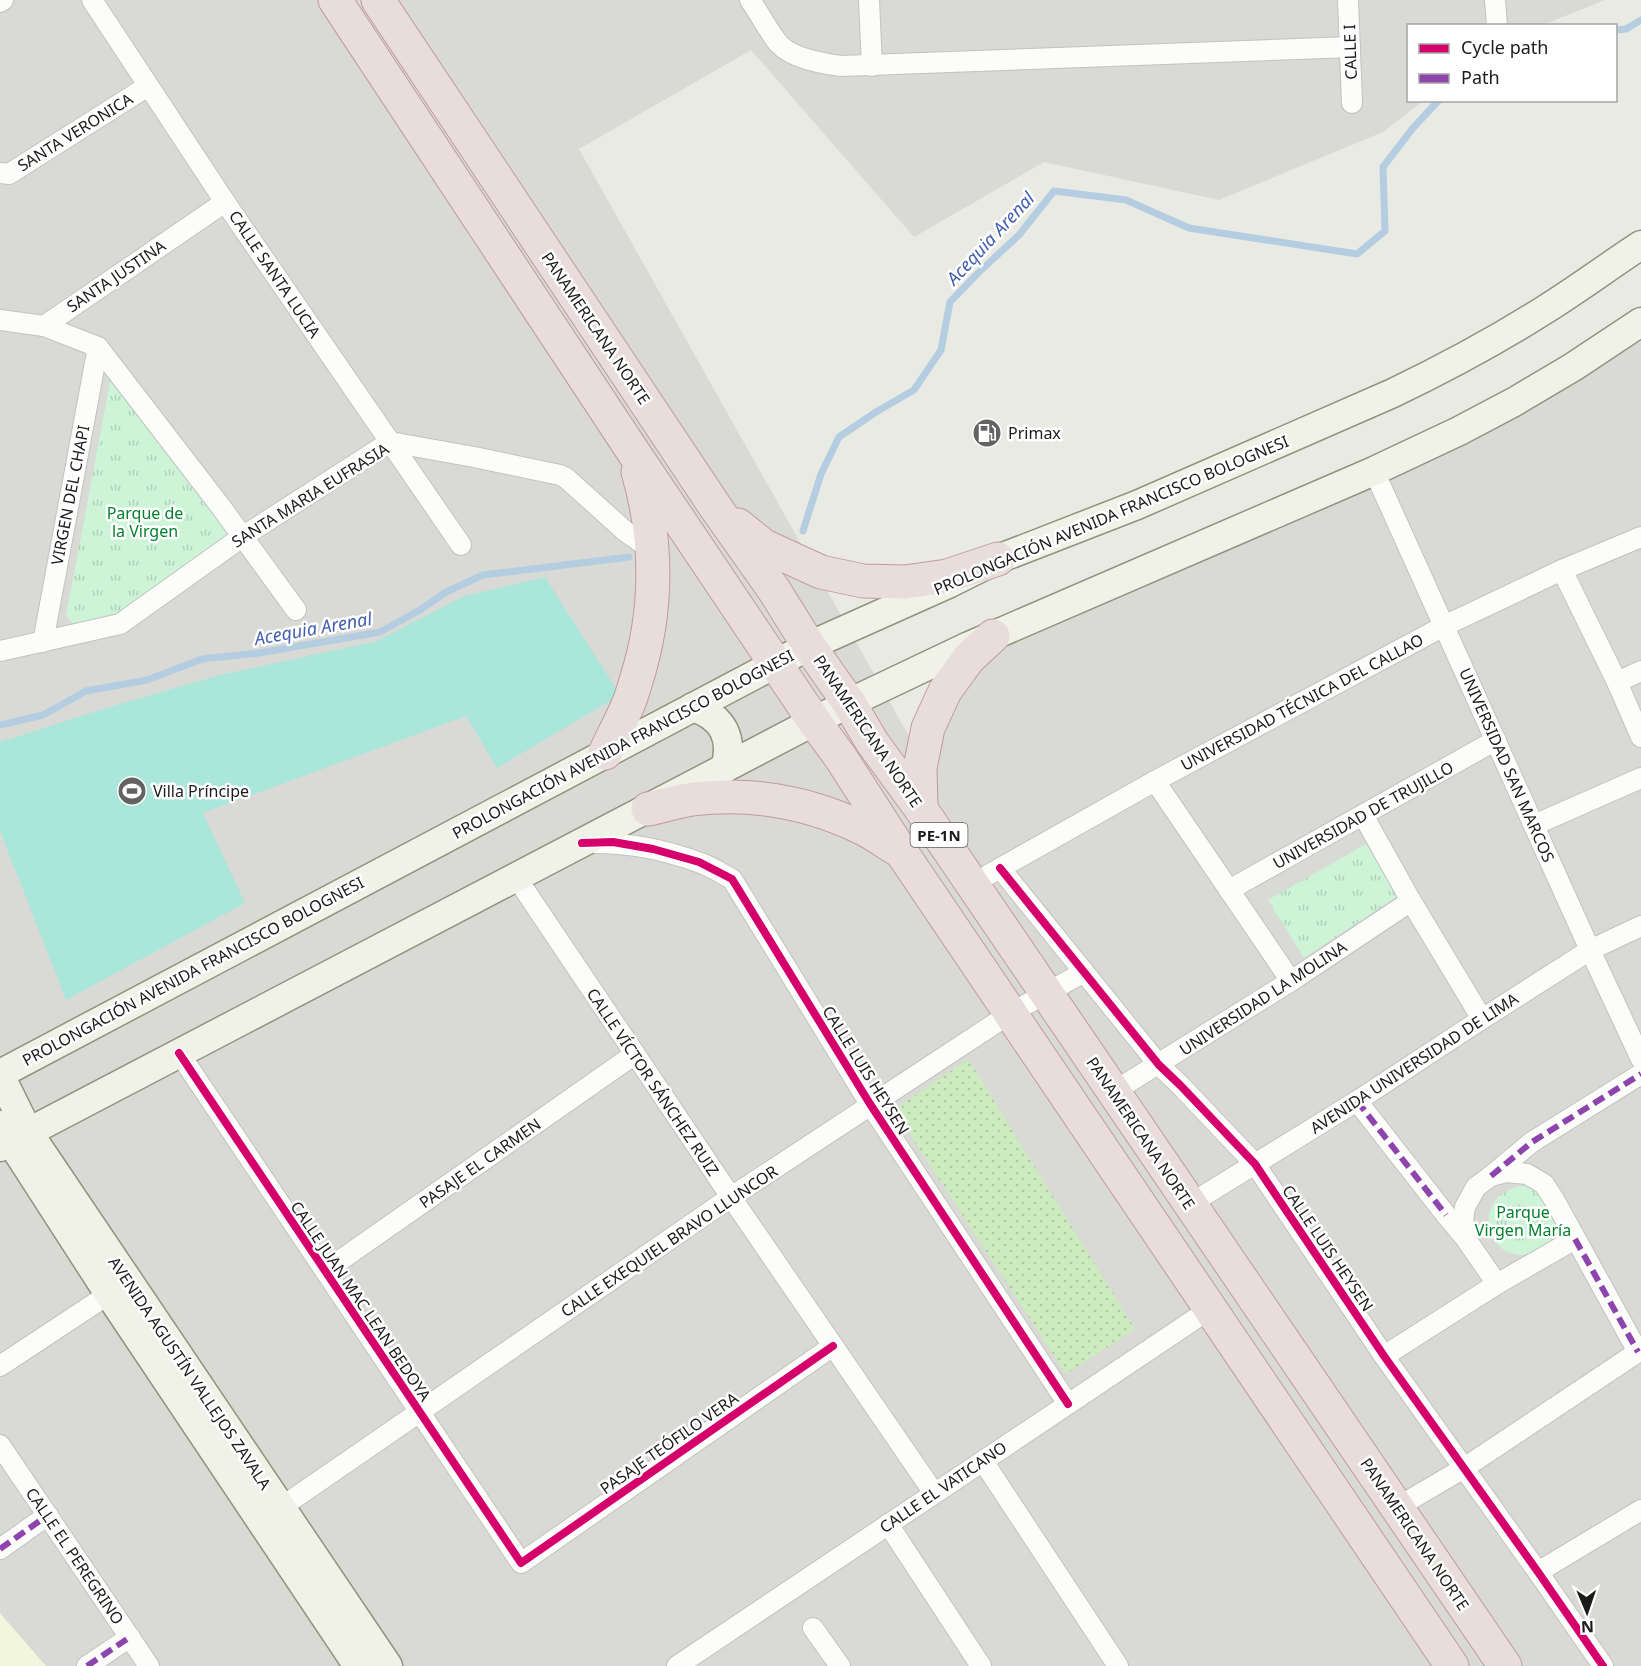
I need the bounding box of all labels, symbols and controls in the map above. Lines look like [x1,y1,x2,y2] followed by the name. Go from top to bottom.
[1338,24,1362,80] street label: CALLE I
[1407,24,1617,102] legend
[1461,35,1548,59] text: Cycle path
[1461,65,1500,89] text: Path
[13,87,138,176] street label: SANTA VERONICA
[939,186,1040,291] water label: Acequia Arenal
[224,206,326,343] street label: CALLE SANTA LUCIA
[62,234,170,317] street label: SANTA JUSTINA
[537,247,655,409] street label: PANAMERICANA NORTE
[971,417,1003,449] fuel station icon: Primax
[1008,422,1061,444] place label: Primax
[46,423,94,567] street label: VIRGEN DEL CHAPI
[930,430,1292,600] street label: PROLONGACIÓN AVENIDA FRANCISCO BOLOGNESI
[227,437,393,552] street label: SANTA MARIA EUFRASIA
[107,502,183,542] park label: Parque de la Virgen
[250,606,374,650] water label: Acequia Arenal
[1177,628,1427,776] street label: UNIVERSIDAD TÉCNICA DEL CALLAO
[448,644,798,844] street label: PROLONGACIÓN AVENIDA FRANCISCO BOLOGNESI
[809,650,927,812] street label: PANAMERICANA NORTE
[1454,664,1560,866] street label: UNIVERSIDAD SAN MARCOS
[1269,756,1457,874] street label: UNIVERSIDAD DE TRUJILLO
[116,775,148,807] sports icon: Villa Príncipe
[153,780,249,802] place label: Villa Príncipe
[910,823,968,847] road number: PE-1N
[18,871,368,1071] street label: PROLONGACIÓN AVENIDA FRANCISCO BOLOGNESI
[1175,935,1352,1060] street label: UNIVERSIDAD LA MOLINA
[582,984,724,1180] street label: CALLE VÍCTOR SÁNCHEZ RUIZ
[1306,987,1523,1139] street label: AVENIDA UNIVERSIDAD DE LIMA
[817,1001,915,1139] street label: CALLE LUIS HEYSEN
[1082,1052,1200,1214] street label: PANAMERICANA NORTE
[415,1113,545,1213] street label: PASAJE EL CARMEN
[556,1160,782,1322] street label: CALLE EXEQUIEL BRAVO LLUNCOR
[1277,1180,1379,1316] street label: CALLE LUIS HEYSEN
[286,1197,437,1406] street label: CALLE JUAN MAC LEAN BEDOYA
[1475,1201,1571,1241] park label: Parque Virgen María
[104,1252,277,1494] street label: AVENIDA AGUSTÍN VALLEJOS ZAVALA
[596,1387,743,1499] street label: PASAJE TEÓFILO VERA
[875,1436,1011,1538] street label: CALLE EL VATICANO
[1356,1453,1474,1615] street label: PANAMERICANA NORTE
[21,1483,129,1629] street label: CALLE EL PEREGRINO
[1557,1582,1617,1642] north arrow
[1581,1616,1594,1638] text: N

